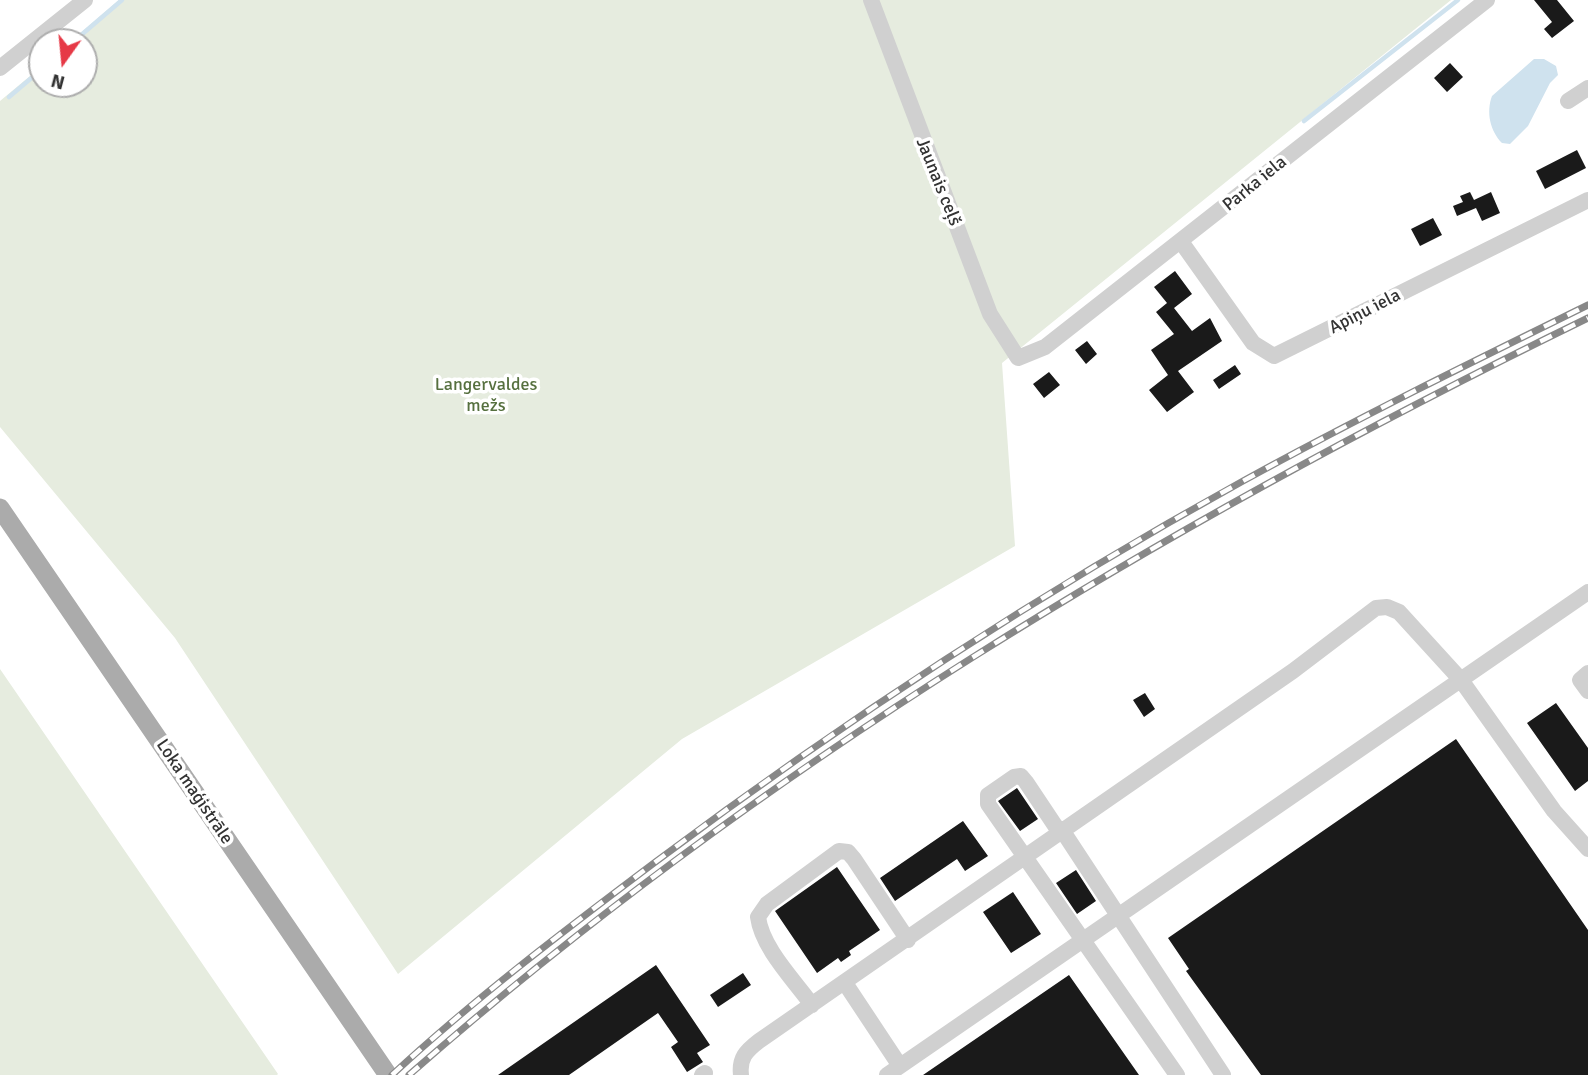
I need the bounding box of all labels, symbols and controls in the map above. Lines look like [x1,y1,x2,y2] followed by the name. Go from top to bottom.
[28,28,98,98] north arrow
[49,68,68,95] text: N
[911,135,965,229] street label: Jaunais ceļš
[1219,152,1291,216] street label: Parka iela
[1326,285,1404,339] street label: Apiņu iela
[435,374,537,416] park label: Langervaldes mežs
[151,735,237,849] street label: Loka maģistrāle

